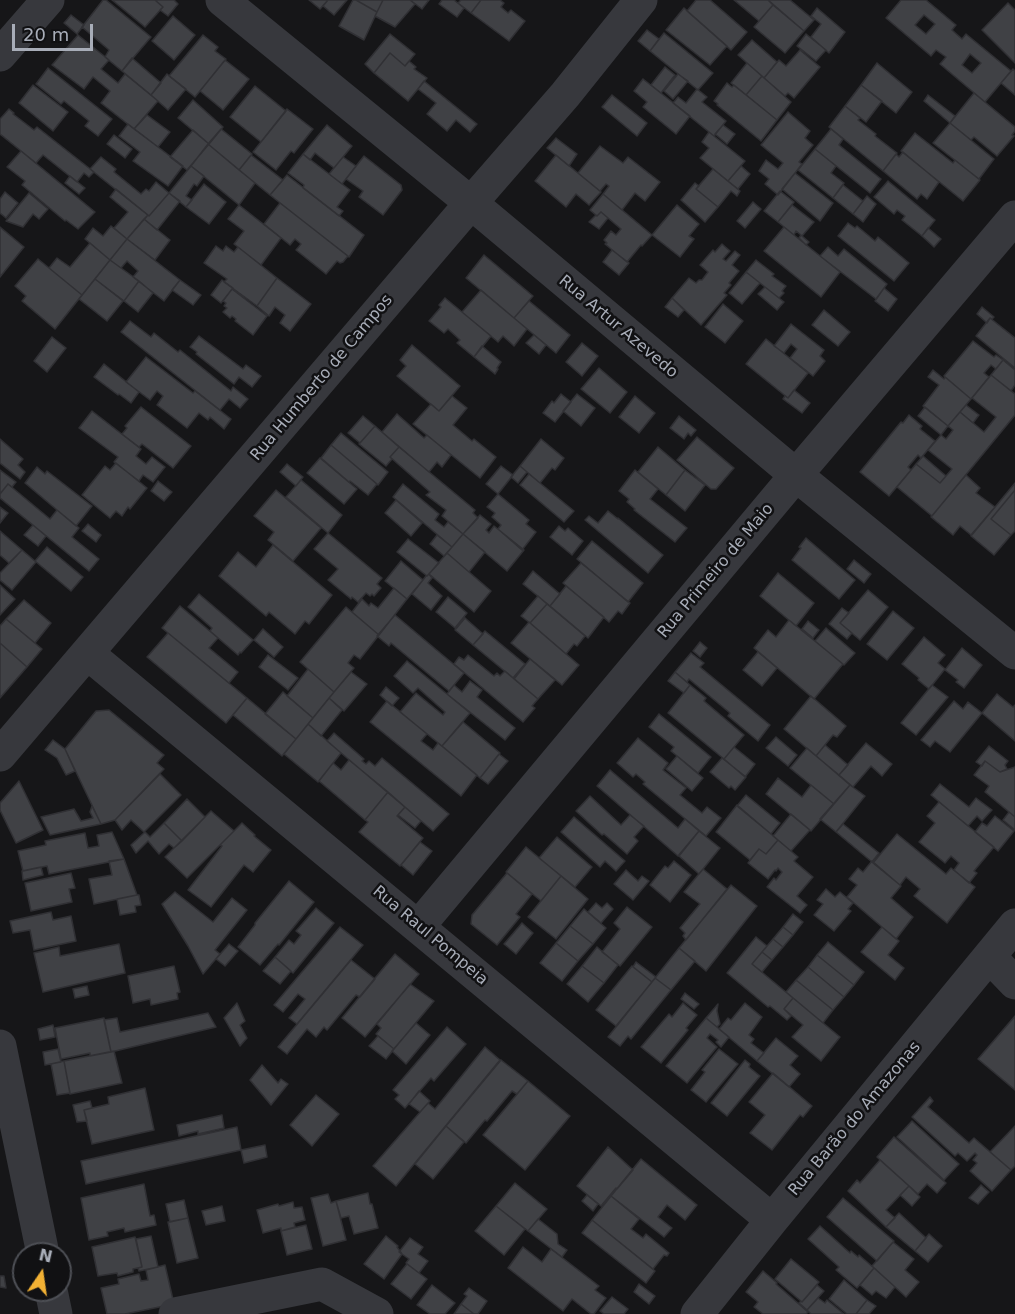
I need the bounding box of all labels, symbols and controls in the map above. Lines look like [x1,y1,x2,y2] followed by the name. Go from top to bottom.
[15,12,96,50] scale bar
[23,24,69,45] text: 20 m
[555,272,681,382] street label: Rua Artur Azevedo
[247,291,397,465] street label: Rua Humberto de Campos
[654,500,778,642] street label: Rua Primeiro de Maio
[369,882,491,990] street label: Rua Raul Pompeia
[785,1038,925,1200] street label: Rua Barão do Amazonas
[12,1242,72,1302] north arrow
[37,1245,54,1267] text: N

